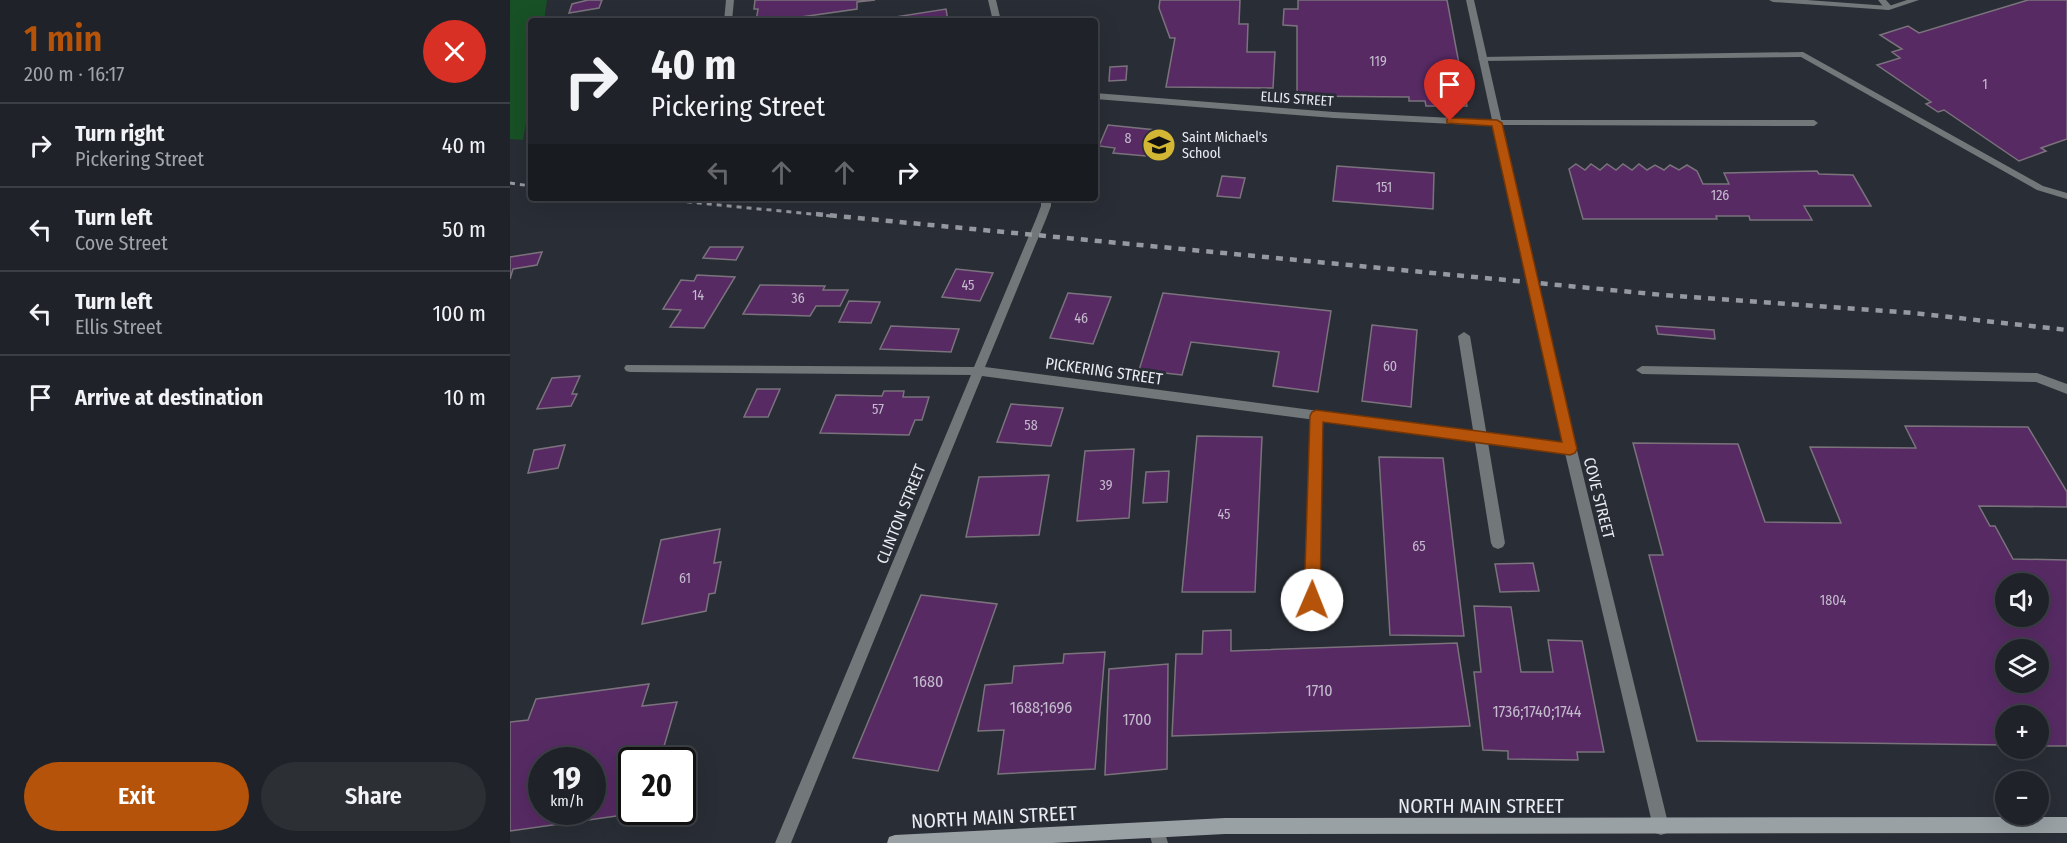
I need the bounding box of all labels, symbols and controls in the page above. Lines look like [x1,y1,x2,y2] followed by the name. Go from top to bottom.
[24,17,102,61] text: 1 min
[423,20,486,83] button: close
[651,40,736,90] text: 40 m
[552,42,630,120] icon: right
[1369,53,1387,70] house number: 119
[1424,59,1475,121] pin
[24,62,124,86] text: 200 m · 16:17
[1433,68,1466,101] icon: arrive
[1982,76,1988,93] house number: 1
[1260,88,1335,110] street label: ELLIS STREET
[651,91,825,123] text: Pickering Street
[75,120,164,147] text: Turn right
[1141,127,1177,163] school or university icon: Saint Michael's School
[24,129,57,162] icon: right
[1182,129,1267,162] place label: Saint Michael's School
[1125,130,1132,147] house number: 8
[442,132,486,159] text: 40 m
[75,147,204,171] text: Pickering Street
[702,156,735,189] icon: left
[765,156,798,189] icon: ahead
[828,156,861,189] icon: ahead
[891,156,924,189] icon: right
[1376,179,1392,196] house number: 151
[1711,187,1729,204] house number: 126
[75,204,153,231] text: Turn left
[24,213,57,246] icon: left
[442,216,486,243] text: 50 m
[75,231,168,255] text: Cove Street
[961,277,975,294] house number: 45
[692,287,704,304] house number: 14
[75,288,153,315] text: Turn left
[791,290,805,307] house number: 36
[24,297,57,330] icon: left
[432,300,486,327] text: 100 m
[1074,310,1088,327] house number: 46
[75,315,162,339] text: Ellis Street
[1044,353,1164,389] street label: PICKERING STREET
[1383,358,1397,375] house number: 60
[24,381,57,414] icon: arrive
[75,384,263,411] text: Arrive at destination
[444,384,486,411] text: 10 m
[872,401,884,418] house number: 57
[1024,417,1038,434] house number: 58
[1580,455,1618,541] street label: COVE STREET
[872,461,930,567] street label: CLINTON STREET
[1100,477,1113,494] house number: 39
[1217,506,1231,523] house number: 45
[1412,538,1426,555] house number: 65
[1280,568,1344,632] position arrow
[679,570,691,587] house number: 61
[1995,573,2049,825] map controls
[1995,573,2049,627] button: sound
[1820,592,1846,609] house number: 1804
[1995,639,2049,693] button: layers
[913,672,943,691] house number: 1680
[1305,681,1333,700] house number: 1710
[1010,698,1072,717] house number: 1688;1696
[1492,702,1582,721] house number: 1736;1740;1744
[1995,705,2049,759] button: +
[1122,710,1152,729] house number: 1700
[618,747,696,825] speed limit sign: 20
[553,761,581,797] text: 19
[24,762,249,831] button: Exit
[261,762,486,831] button: Share
[1995,771,2049,825] button: −
[550,792,584,810] text: km/h
[1398,794,1565,818] street label: NORTH MAIN STREET
[911,801,1078,833] street label: NORTH MAIN STREET

